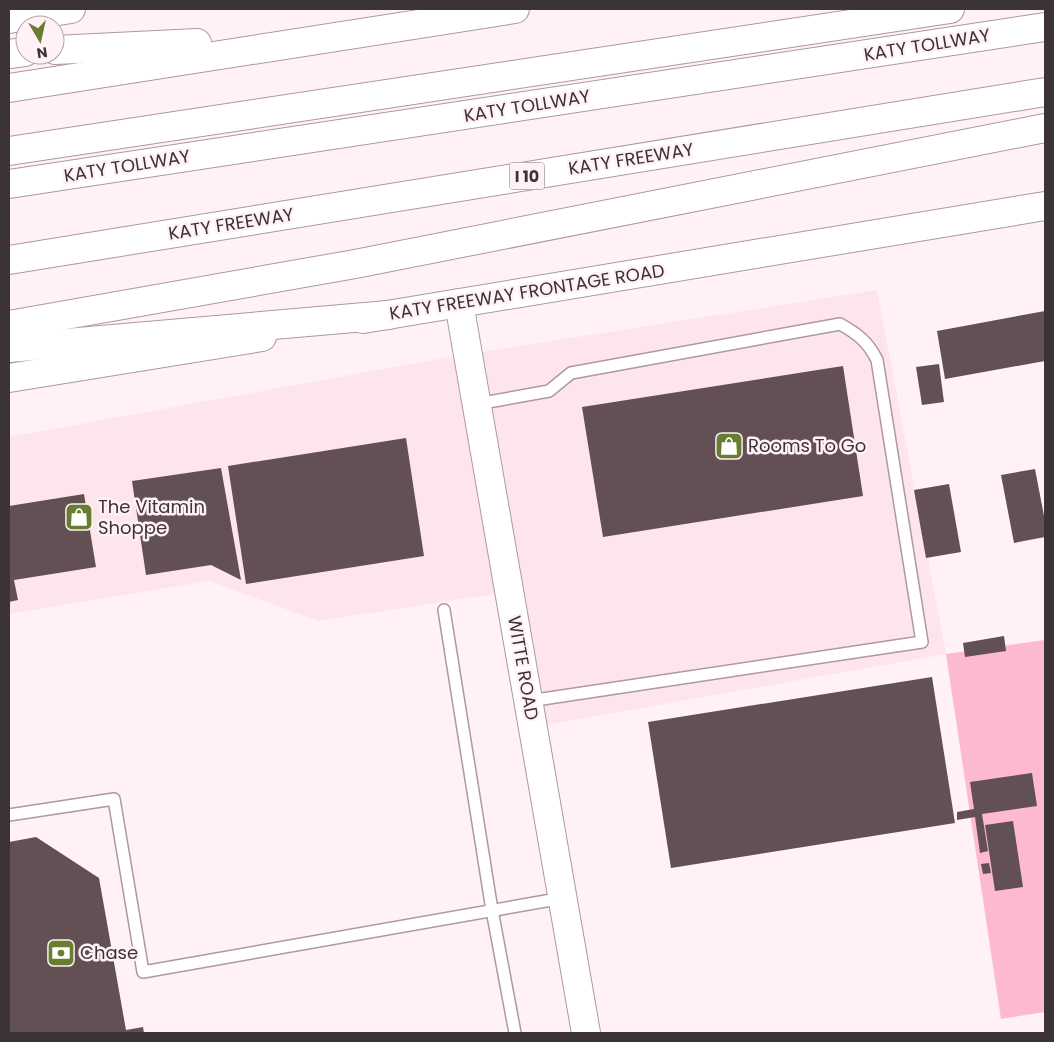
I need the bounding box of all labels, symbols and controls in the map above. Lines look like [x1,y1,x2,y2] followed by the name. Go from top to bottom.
[15,15,65,65] north arrow
[862,22,992,67] street label: KATY TOLLWAY
[35,42,49,64] text: N
[462,83,592,128] street label: KATY TOLLWAY
[566,136,696,181] street label: KATY FREEWAY
[62,143,192,188] street label: KATY TOLLWAY
[510,162,544,190] road number: I 10
[166,201,296,246] street label: KATY FREEWAY
[388,257,666,326] street label: KATY FREEWAY FRONTAGE ROAD
[714,431,744,461] shop icon: Rooms To Go
[748,433,866,458] place label: Rooms To Go
[98,494,205,540] place label: The Vitamin Shoppe
[64,502,94,532] shop icon: The Vitamin Shoppe
[502,614,545,722] street label: WITTE ROAD
[46,938,76,968] bank icon: Chase
[80,940,138,965] place label: Chase

